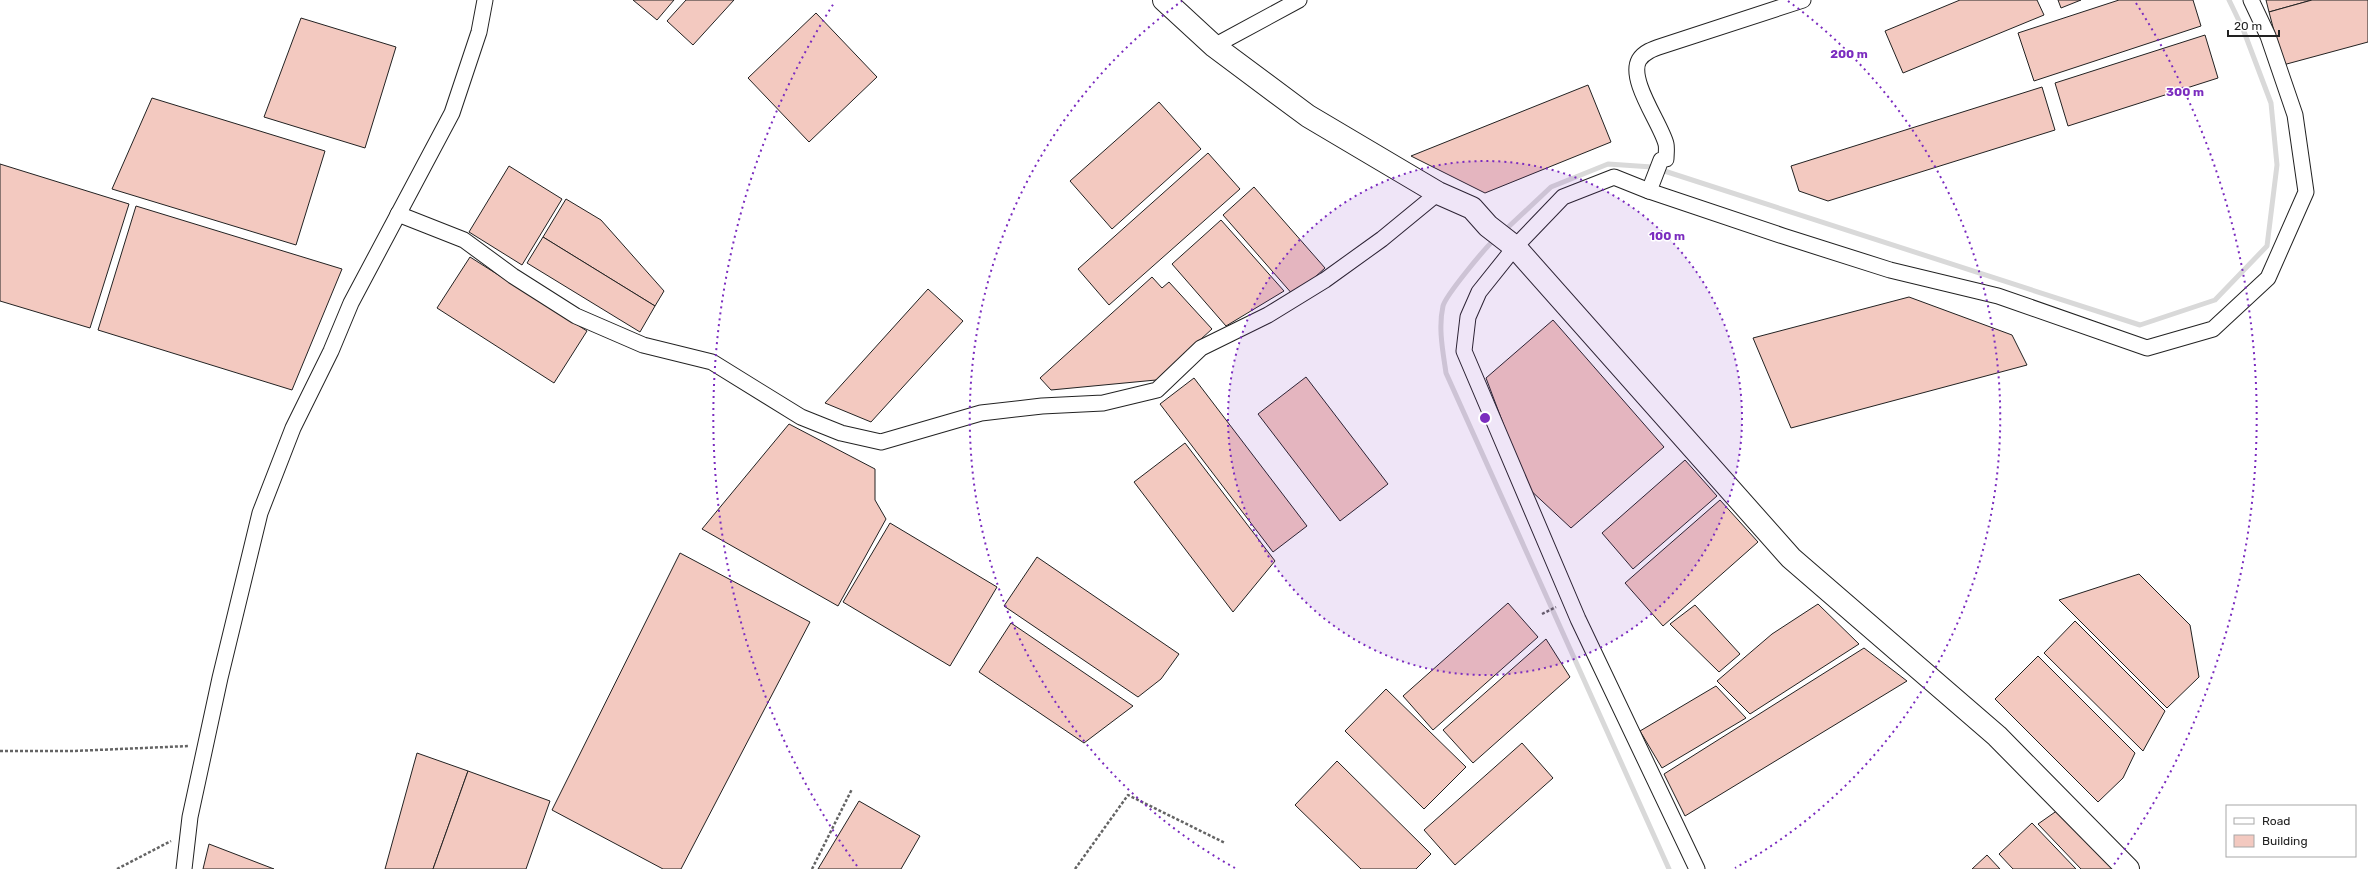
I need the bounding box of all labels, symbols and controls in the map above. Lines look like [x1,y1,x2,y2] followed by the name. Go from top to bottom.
[2228,12,2279,38] scale bar
[2234,19,2262,33] text: 20 m
[1830,47,1868,61] text: 200 m
[2166,85,2204,99] text: 300 m
[1649,229,1685,243] text: 100 m
[1478,411,1492,425] centre of rings
[2226,805,2356,857] legend
[2262,814,2290,828] text: Road
[2262,834,2308,848] text: Building

